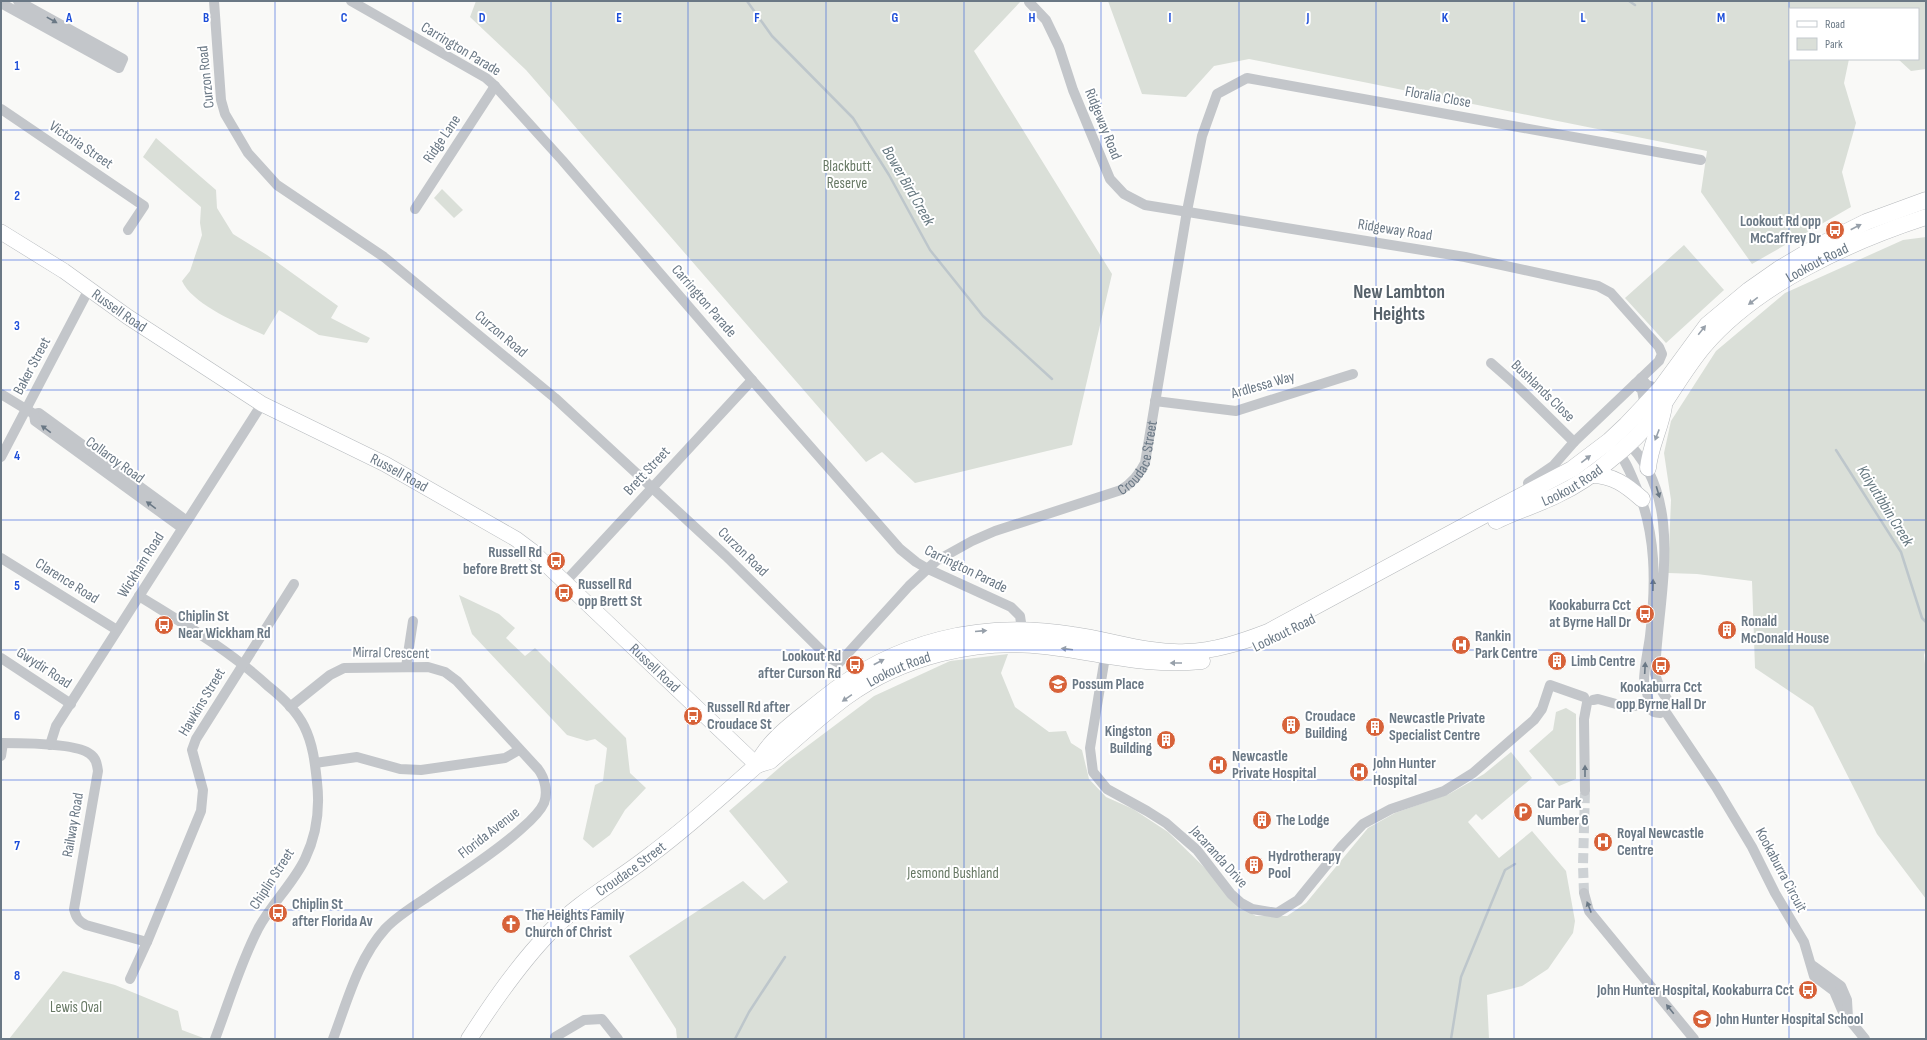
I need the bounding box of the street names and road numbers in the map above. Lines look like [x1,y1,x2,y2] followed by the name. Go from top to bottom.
[418,18,504,80] street label: Carrington Parade
[193,45,219,109] street label: Curzon Road
[1404,82,1472,112] street label: Floralia Close
[1080,86,1126,162] street label: Ridgeway Road
[419,111,465,167] street label: Ridge Lane
[45,117,117,174] street label: Victoria Street
[1356,215,1434,245] street label: Ridgeway Road
[1782,239,1851,287] street label: Lookout Road
[667,261,741,341] street label: Carrington Parade
[88,285,150,336] street label: Russell Road
[471,306,531,362] street label: Curzon Road
[9,334,55,398] street label: Baker Street
[1507,356,1579,426] street label: Bushlands Close
[1228,367,1297,403] street label: Ardlessa Way
[1114,419,1162,499] street label: Croudace Street
[82,432,148,488] street label: Collaroy Road
[620,442,675,499] street label: Brett Street
[367,449,431,496] street label: Russell Road
[1538,460,1607,510] street label: Lookout Road
[714,523,772,581] street label: Curzon Road
[113,529,169,601] street label: Wickham Road
[921,541,1011,597] street label: Carrington Parade
[32,554,102,608] street label: Clarence Road
[1249,610,1319,656] street label: Lookout Road
[626,639,684,696] street label: Russell Road
[13,643,75,693] street label: Gwydir Road
[352,643,430,663] street label: Mirral Crescent
[863,647,933,691] street label: Lookout Road
[174,664,230,740] street label: Hawkins Street
[58,791,88,859] street label: Railway Road
[454,803,524,863] street label: Florida Avenue
[1185,821,1252,892] street label: Jacaranda Drive
[1751,824,1811,916] street label: Kookaburra Circuit
[592,837,670,901] street label: Croudace Street
[245,845,299,913] street label: Chiplin Street

